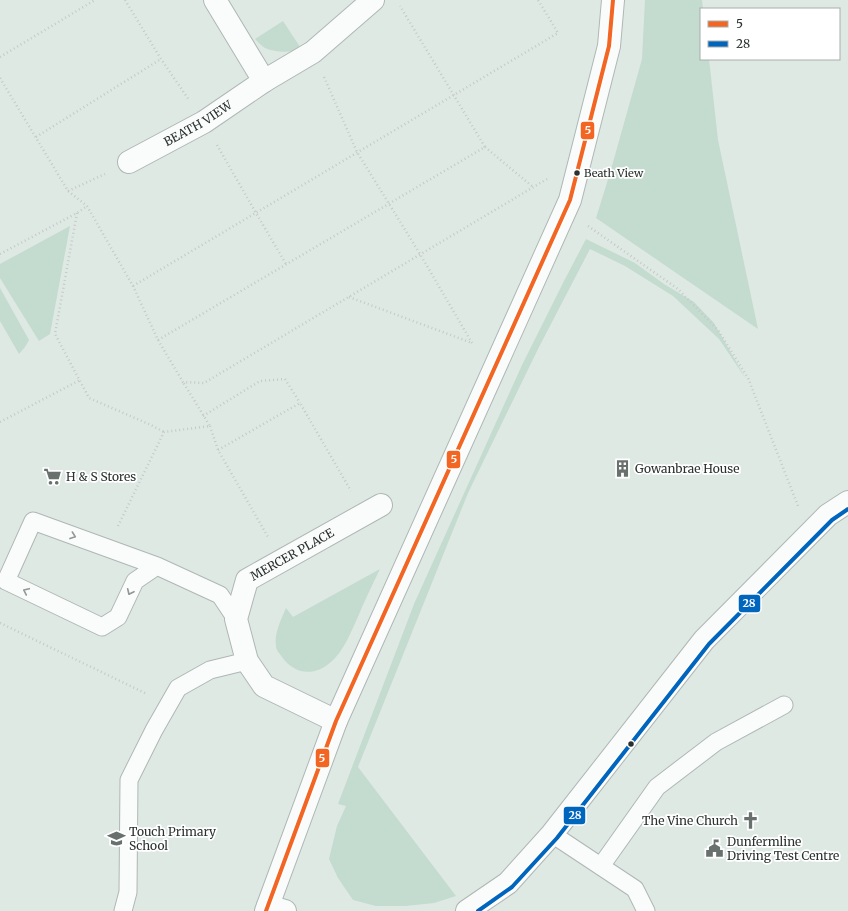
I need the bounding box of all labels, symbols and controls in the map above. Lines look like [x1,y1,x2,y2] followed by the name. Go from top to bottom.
[700,8,840,60] legend
[736,16,743,31] text: 5
[736,36,750,51] text: 28
[161,97,236,149] street label: BEATH VIEW
[580,121,595,140] line badge: 5
[585,123,591,137] text: 5
[584,166,644,180] place label: Beath View
[572,168,582,178] marker: Beath View
[446,450,461,469] line badge: 5
[451,452,457,466] text: 5
[612,459,632,479] building icon: Gowanbrae House
[635,461,739,476] place label: Gowanbrae House
[43,467,63,487] supermarket icon: H & S Stores
[66,469,136,484] place label: H & S Stores
[248,525,337,584] street label: MERCER PLACE
[69,531,76,539] one-way arrow
[23,588,30,596] one-way arrow
[127,588,135,596] one-way arrow
[738,594,761,613] line badge: 28
[742,596,756,610] text: 28
[626,739,636,749] unlabelled marker
[315,748,330,768] line badge: 5
[319,751,325,765] text: 5
[563,806,586,825] line badge: 28
[568,808,582,822] text: 28
[741,811,761,831] church icon: The Vine Church
[642,813,738,828] place label: The Vine Church
[129,824,216,853] place label: Touch Primary School
[106,829,126,849] school or university icon: Touch Primary School
[727,834,839,863] place label: Dunfermline Driving Test Centre
[704,839,724,859] public building icon: Dunfermline Driving Test Centre

